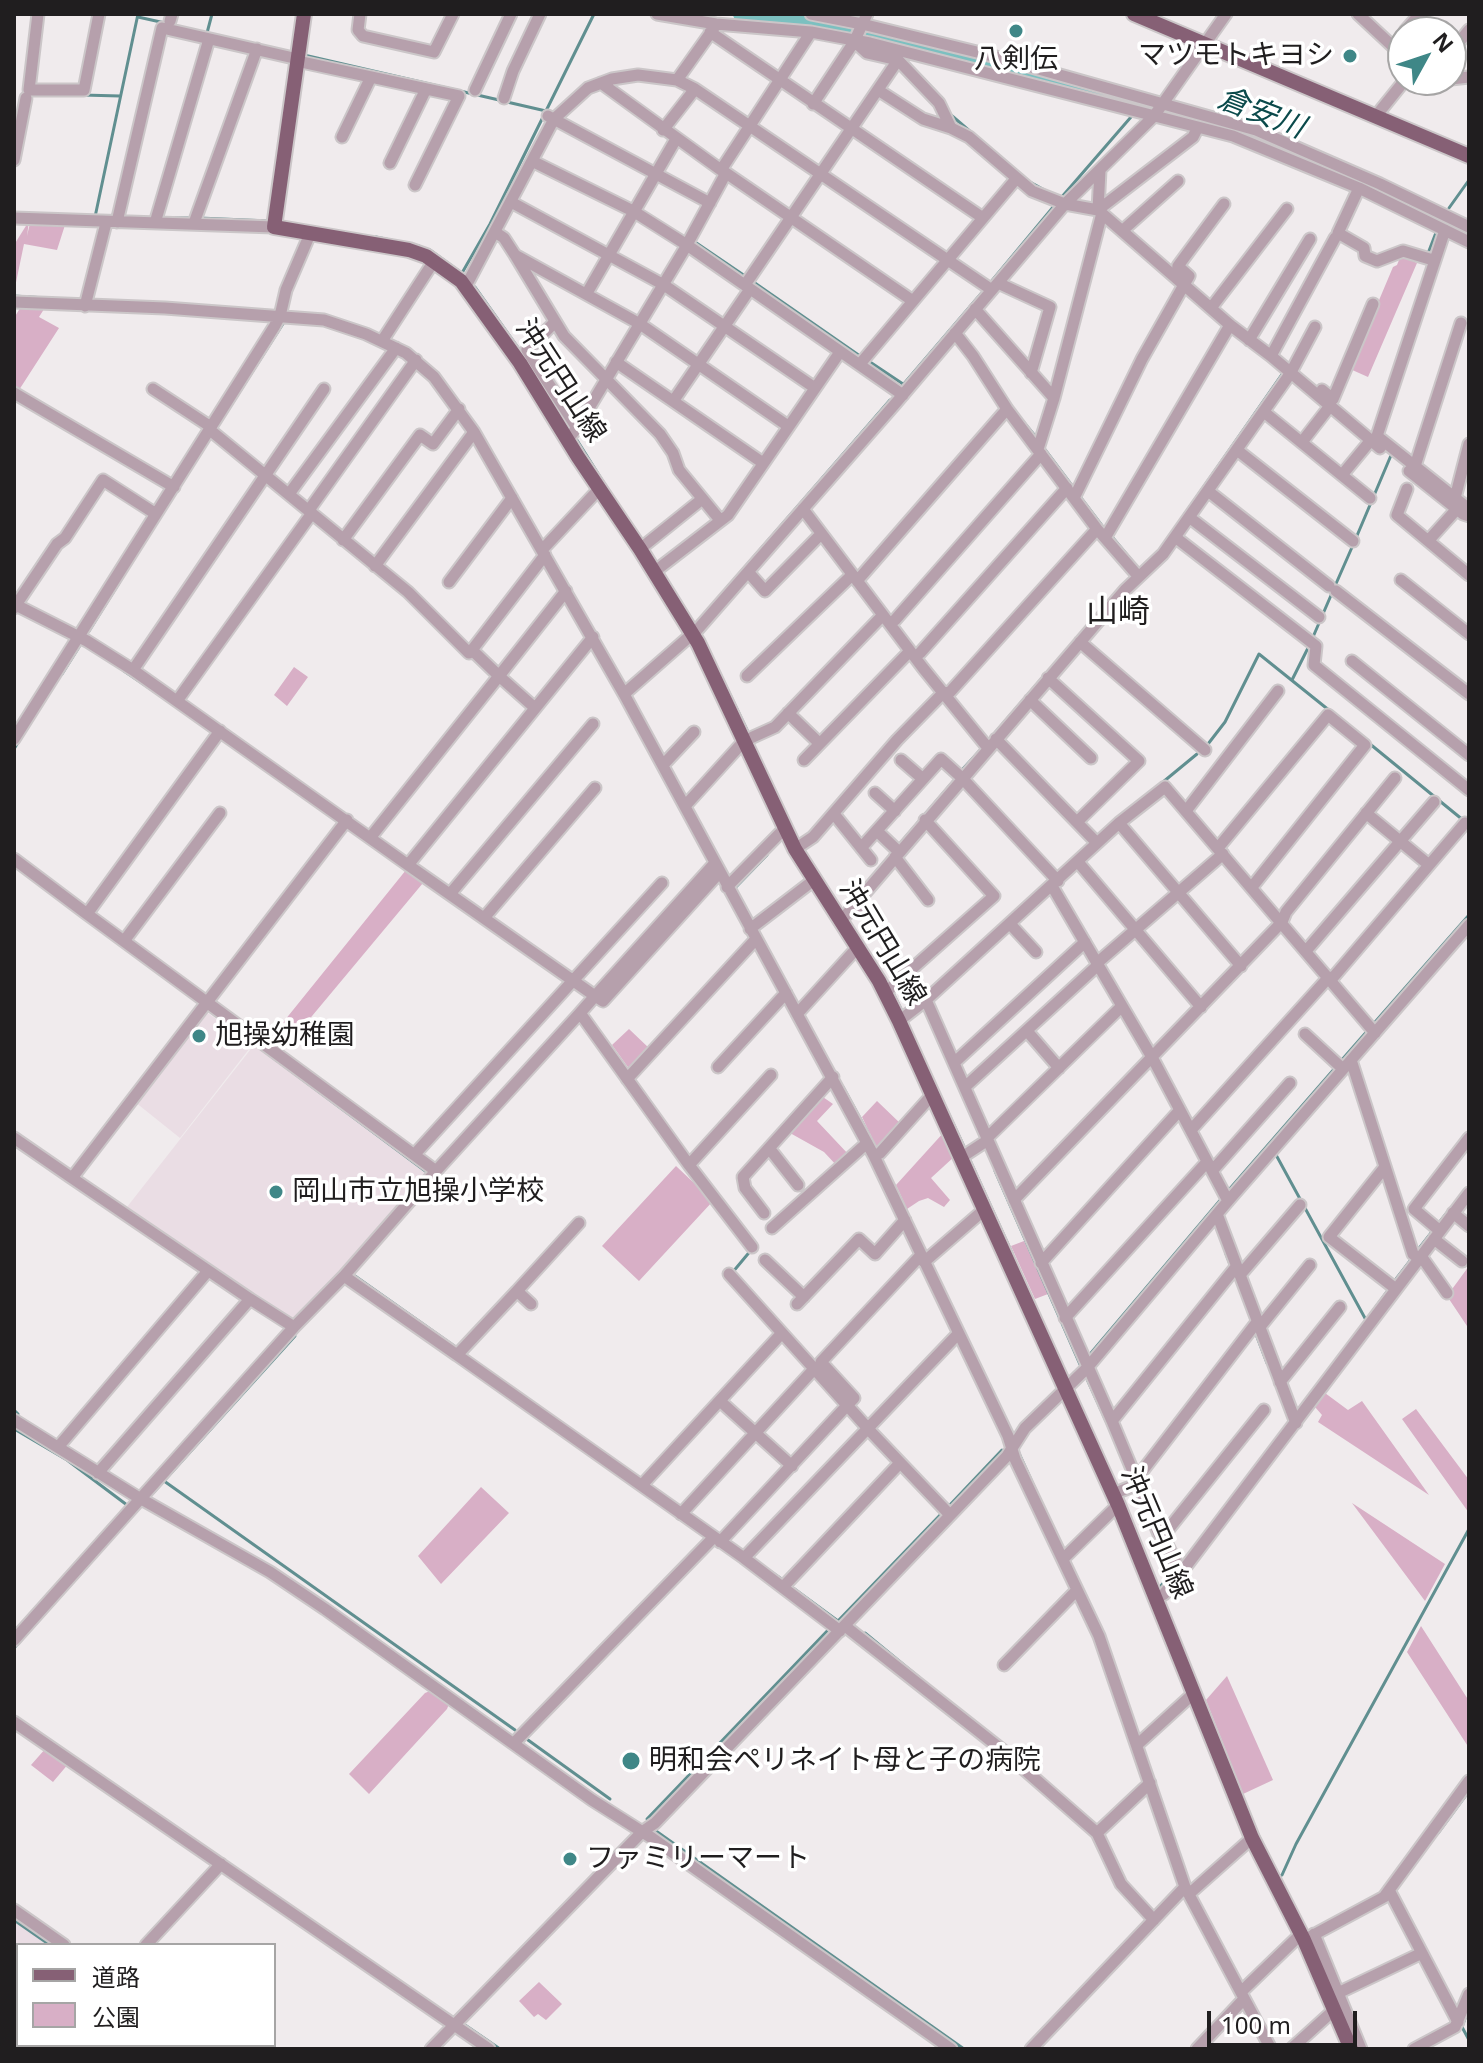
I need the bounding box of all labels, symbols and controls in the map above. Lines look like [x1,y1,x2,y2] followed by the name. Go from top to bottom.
[1387,16,1467,96] north arrow
[1007,22,1025,40] marker: 八剣伝
[1427,25,1461,58] text: N
[1138,39,1334,73] place label: マツモトキヨシ
[974,43,1058,77] place label: 八剣伝
[1341,47,1359,65] marker: マツモトキヨシ
[1213,81,1309,147] water label: 倉安川
[508,313,612,449] street label: 沖元円山線
[1086,594,1150,632] district label: 山崎
[832,874,932,1012] street label: 沖元円山線
[215,1019,355,1053] place label: 旭操幼稚園
[190,1027,208,1045] marker: 旭操幼稚園
[292,1175,544,1209] place label: 岡山市立旭操小学校
[267,1183,285,1201] marker: 岡山市立旭操小学校
[1113,1462,1199,1604] street label: 沖元円山線
[649,1744,1041,1778] place label: 明和会ペリネイト母と子の病院
[620,1750,642,1772] marker: 明和会ペリネイト母と子の病院
[586,1842,810,1876] place label: ファミリーマート
[561,1850,579,1868] marker: ファミリーマート
[16,1943,276,2047] legend
[92,1960,140,1993] text: 道路
[1211,1995,1361,2045] scale bar
[92,2000,140,2033] text: 公園
[1221,2008,1291,2041] text: 100 m

